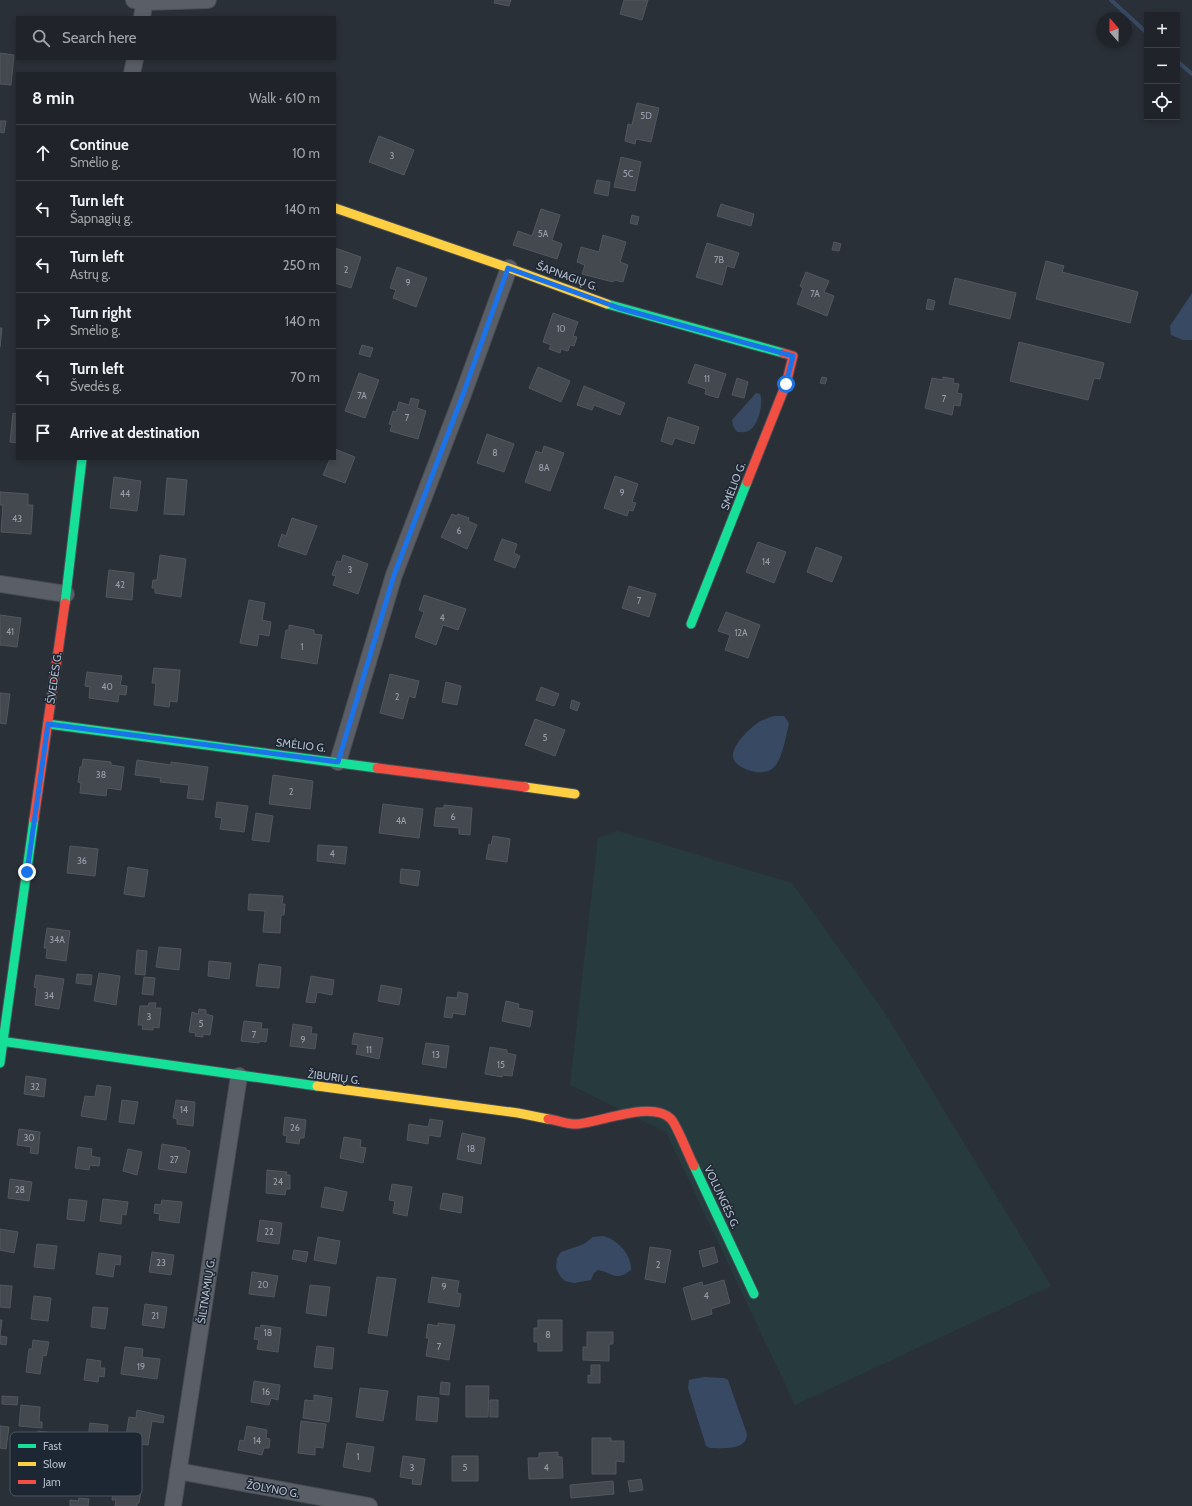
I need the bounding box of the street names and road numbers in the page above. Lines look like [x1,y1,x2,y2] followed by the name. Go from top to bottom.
[534,258,600,294] street label: ŠAPNAGIŲ G.
[717,460,749,512] street label: SMĖLIO G.
[43,651,65,705] street label: ŠVEDĖS G.
[275,735,327,755] street label: SMĖLIO G.
[307,1067,361,1087] street label: ŽIBURIŲ G.
[701,1163,743,1231] street label: VOLUNGĖS G.
[194,1257,218,1325] street label: ŠILTNAMIŲ G.
[246,1477,300,1501] street label: ŽOLYNO G.

